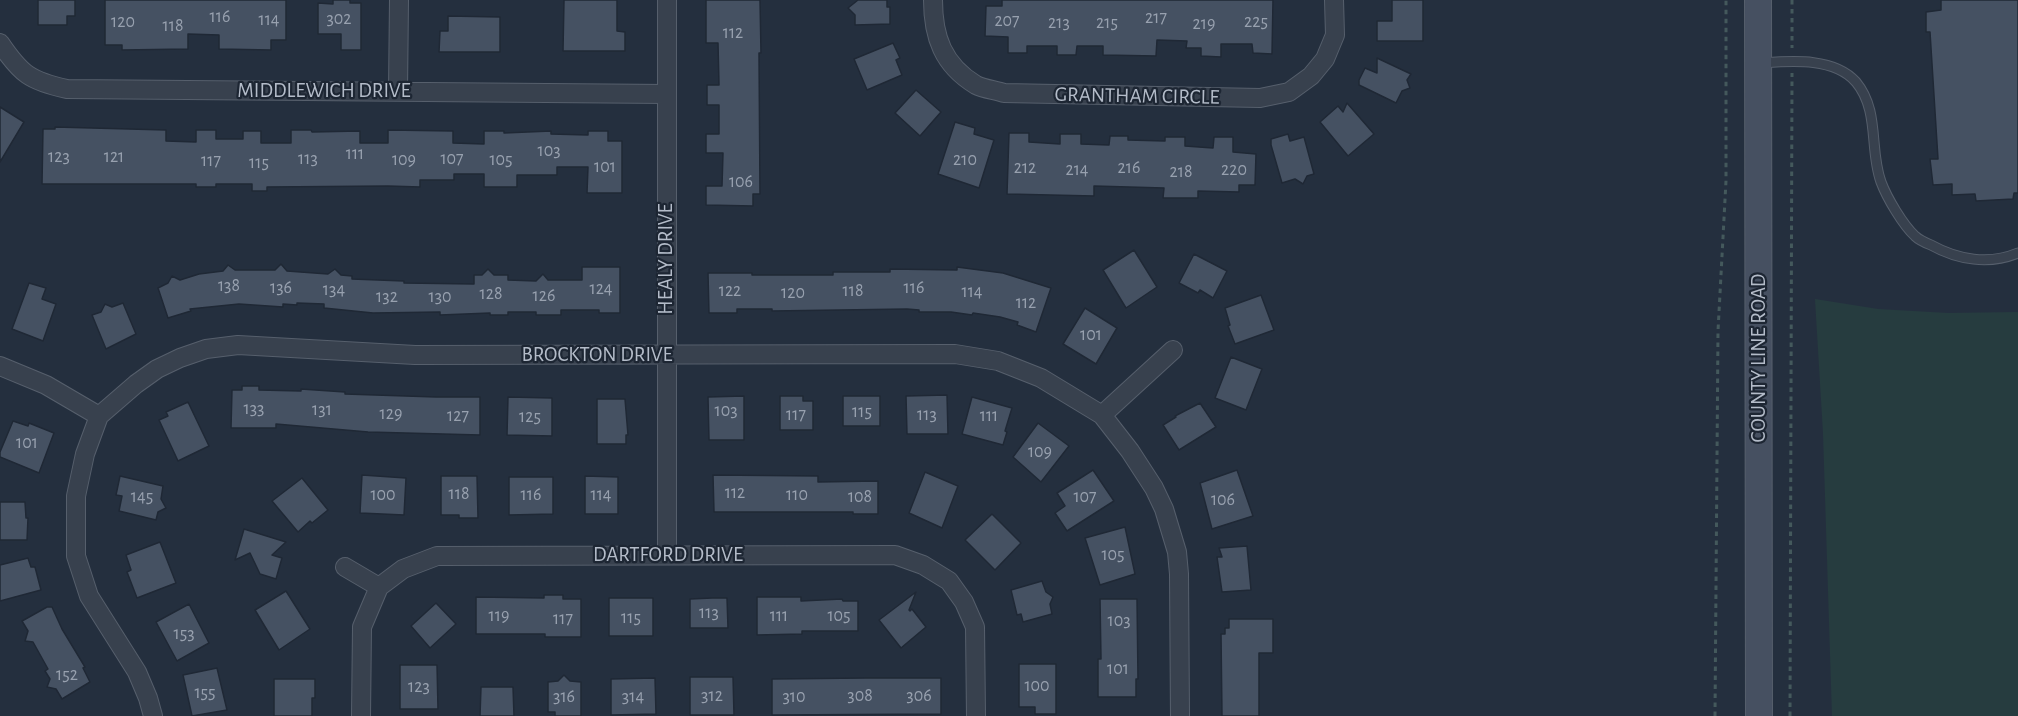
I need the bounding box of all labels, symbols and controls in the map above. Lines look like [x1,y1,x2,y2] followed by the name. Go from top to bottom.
[210,6,230,28] house number: 116
[1145,7,1167,29] house number: 217
[326,8,352,30] house number: 302
[258,9,280,31] house number: 114
[994,10,1020,32] house number: 207
[111,11,135,33] house number: 120
[1244,11,1268,33] house number: 225
[1048,12,1070,34] house number: 213
[1096,12,1118,34] house number: 215
[1193,13,1215,35] house number: 219
[163,15,183,37] house number: 118
[723,22,743,44] house number: 112
[237,78,411,104] street label: MIDDLEWICH DRIVE
[1054,82,1220,110] street label: GRANTHAM CIRCLE
[537,140,561,162] house number: 103
[346,143,364,165] house number: 111
[48,146,70,168] house number: 123
[104,146,124,168] house number: 121
[298,148,318,170] house number: 113
[440,148,464,170] house number: 107
[392,149,416,171] house number: 109
[489,149,513,171] house number: 105
[953,149,977,171] house number: 210
[201,150,221,172] house number: 117
[249,152,269,174] house number: 115
[594,156,616,178] house number: 101
[1014,157,1036,179] house number: 212
[1118,157,1140,179] house number: 216
[1065,159,1089,181] house number: 214
[1221,159,1247,181] house number: 220
[1170,161,1192,183] house number: 218
[729,171,753,193] house number: 106
[653,203,679,315] street label: HEALY DRIVE
[1746,274,1772,442] street label: COUNTY LINE ROAD
[218,275,240,297] house number: 138
[270,277,292,299] house number: 136
[904,277,924,299] house number: 116
[589,278,613,300] house number: 124
[323,279,345,301] house number: 134
[719,280,741,302] house number: 122
[843,280,863,302] house number: 118
[961,281,983,303] house number: 114
[781,282,805,304] house number: 120
[480,283,502,305] house number: 128
[533,285,555,307] house number: 126
[376,286,398,308] house number: 132
[428,286,452,308] house number: 130
[1016,292,1036,314] house number: 112
[1080,324,1102,346] house number: 101
[521,342,673,368] street label: BROCKTON DRIVE
[243,398,265,420] house number: 133
[312,399,332,421] house number: 131
[714,400,738,422] house number: 103
[852,401,872,423] house number: 115
[380,403,402,425] house number: 129
[786,404,806,426] house number: 117
[917,404,937,426] house number: 113
[447,405,469,427] house number: 127
[980,405,998,427] house number: 111
[519,406,541,428] house number: 125
[16,432,38,454] house number: 101
[1028,441,1052,463] house number: 109
[725,482,745,504] house number: 112
[449,483,469,505] house number: 118
[370,484,396,506] house number: 100
[521,484,541,506] house number: 116
[590,484,612,506] house number: 114
[786,484,808,506] house number: 110
[131,486,153,508] house number: 145
[848,486,872,508] house number: 108
[1073,486,1097,508] house number: 107
[1211,489,1235,511] house number: 106
[593,542,743,568] street label: DARTFORD DRIVE
[1101,544,1125,566] house number: 105
[699,602,719,624] house number: 113
[489,605,509,627] house number: 119
[770,605,788,627] house number: 111
[827,605,851,627] house number: 105
[621,607,641,629] house number: 115
[553,608,573,630] house number: 117
[1107,610,1131,632] house number: 103
[173,623,195,645] house number: 153
[1107,658,1129,680] house number: 101
[56,664,78,686] house number: 152
[1024,675,1050,697] house number: 100
[408,676,430,698] house number: 123
[194,682,216,704] house number: 155
[701,685,723,707] house number: 312
[847,685,873,707] house number: 308
[906,685,932,707] house number: 306
[553,686,575,708] house number: 316
[622,686,644,708] house number: 314
[782,686,806,708] house number: 310

